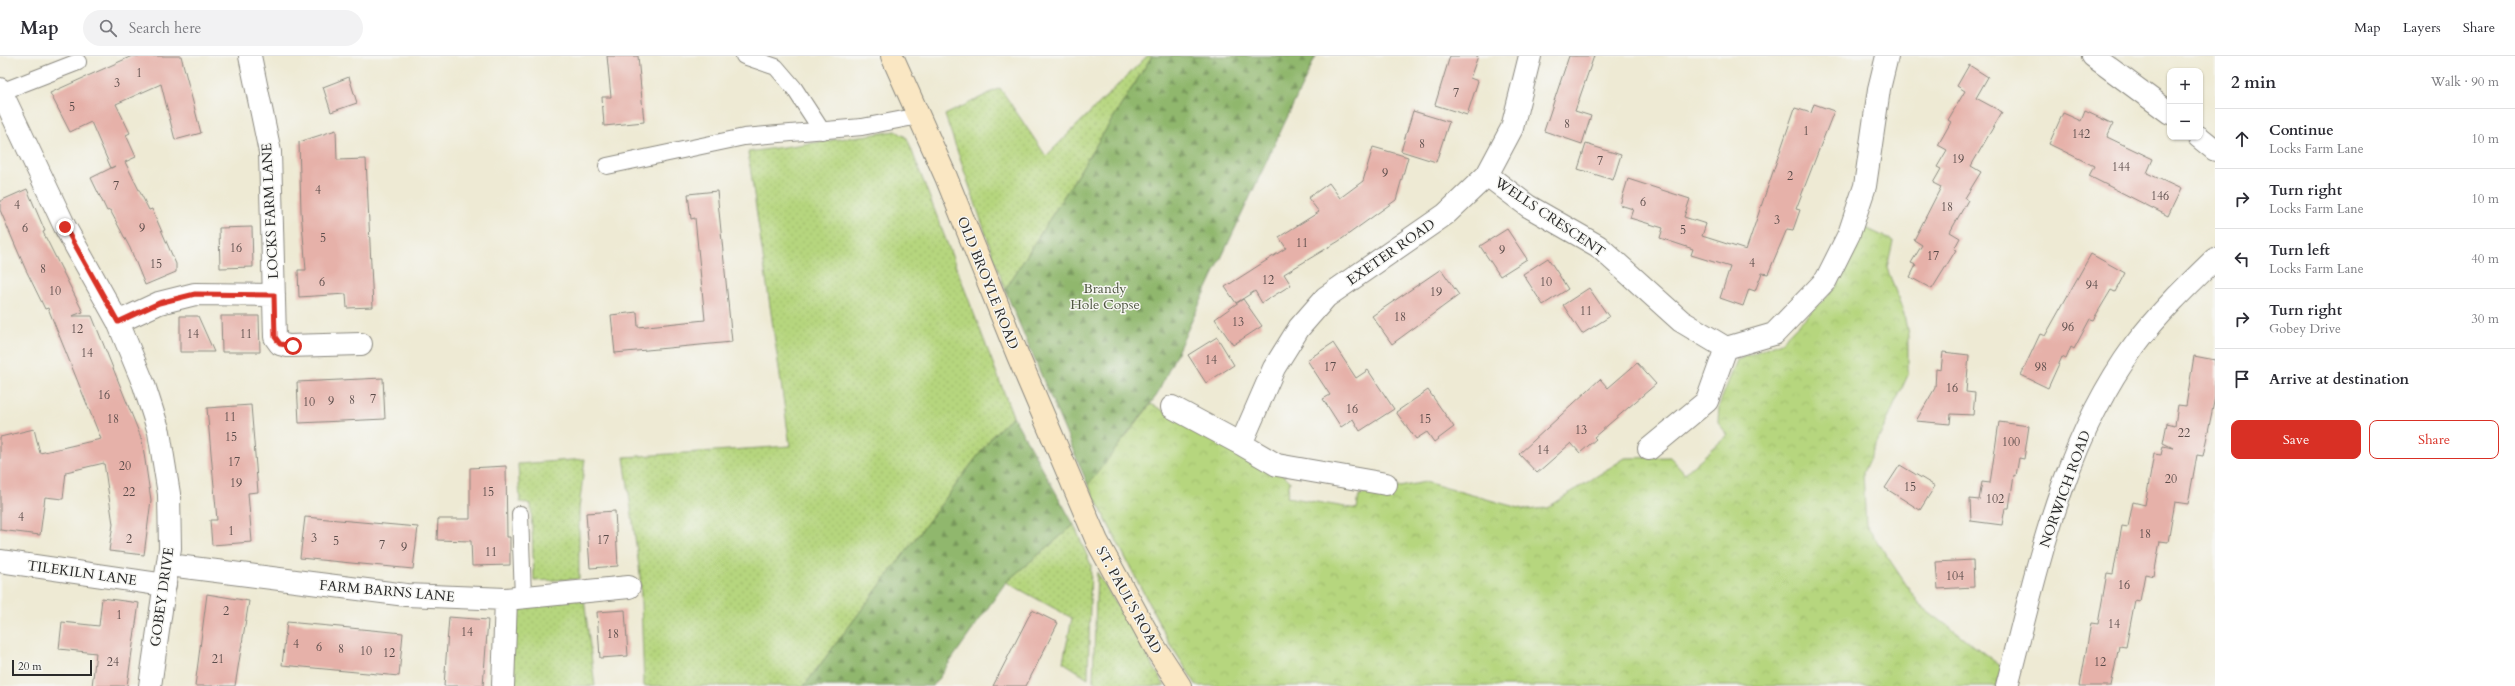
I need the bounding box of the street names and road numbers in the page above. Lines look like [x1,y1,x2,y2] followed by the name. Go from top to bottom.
[257,142,283,279] street label: LOCKS FARM LANE
[1490,172,1609,261] street label: WELLS CRESCENT
[953,214,1023,352] street label: OLD BROYLE ROAD
[1343,214,1439,290] street label: EXETER ROAD
[2035,428,2095,550] street label: NORWICH ROAD
[1092,543,1166,657] street label: ST. PAUL'S ROAD
[146,546,178,648] street label: GOBEY DRIVE
[26,556,138,590] street label: TILEKILN LANE
[319,576,456,606] street label: FARM BARNS LANE

